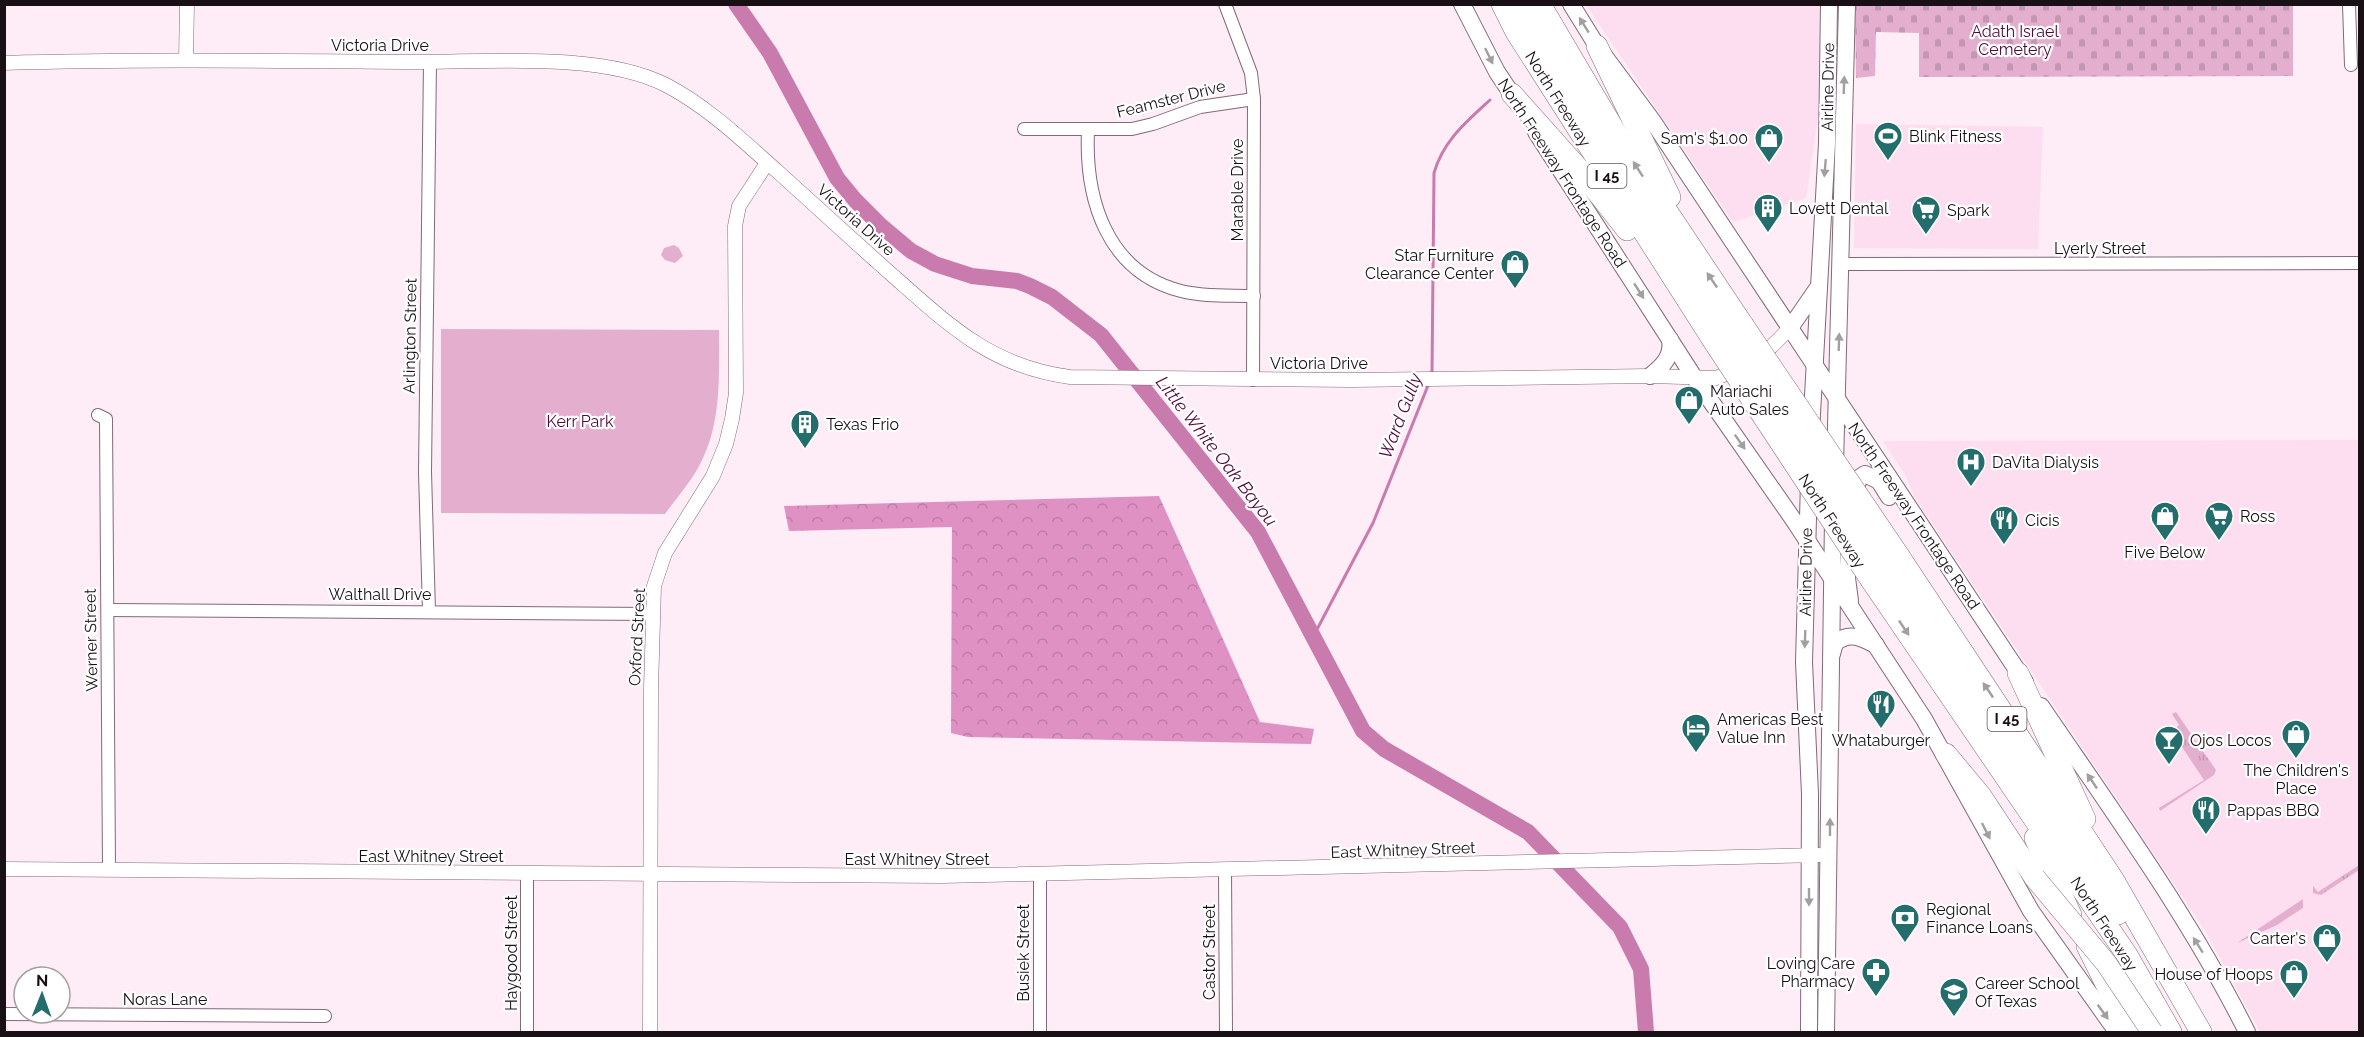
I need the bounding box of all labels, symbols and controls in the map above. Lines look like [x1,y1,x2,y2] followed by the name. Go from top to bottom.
[1579,17,1590,33] one-way arrow
[1971,22,2059,59] park label: Adath Israel Cemetery
[331,36,429,55] street label: Victoria Drive
[1818,42,1838,132] street label: Airline Drive
[1484,48,1493,65] one-way arrow
[1521,48,1595,150] street label: North Freeway
[1494,75,1630,271] street label: North Freeway Frontage Road
[1840,75,1849,94] one-way arrow
[1115,76,1227,122] street label: Feamster Drive
[1872,120,1904,162] sports icon: Blink Fitness
[1753,122,1785,164] shop icon: Sam's $1.00
[1909,127,2002,146] place label: Blink Fitness
[1661,129,1748,148] place label: Sam's $1.00
[1228,139,1247,241] street label: Marable Drive
[1820,158,1830,177] one-way arrow
[1633,161,1644,177] one-way arrow
[1588,164,1626,188] road number: I 45
[813,180,899,260] street label: Victoria Drive
[1752,192,1784,234] building icon: Lovett Dental
[1910,194,1942,236] supermarket icon: Spark
[1789,199,1889,218] place label: Lovett Dental
[1947,201,1990,220] place label: Spark
[2054,239,2147,258] street label: Lyerly Street
[1365,246,1494,283] place label: Star Furniture Clearance Center
[1499,248,1531,290] shop icon: Star Furniture Clearance Center
[1707,272,1718,289] one-way arrow
[399,277,421,394] street label: Arlington Street
[1634,283,1645,299] one-way arrow
[1834,333,1843,352] one-way arrow
[1270,354,1368,373] street label: Victoria Drive
[1374,369,1426,461] water label: Ward Gully
[1152,372,1282,530] water label: Little White Oak Bayou
[1710,382,1789,419] place label: Mariachi Auto Sales
[1673,384,1705,426] shop icon: Mariachi Auto Sales
[789,408,821,450] building icon: Texas Frio
[547,412,614,431] park label: Kerr Park
[826,415,899,434] place label: Texas Frio
[1844,419,1984,613] street label: North Freeway Frontage Road
[1734,434,1745,450] one-way arrow
[1955,446,1987,488] hospital icon: DaVita Dialysis
[1992,453,2099,472] place label: DaVita Dialysis
[1794,470,1870,572] street label: North Freeway
[2149,500,2181,542] shop icon: Five Below
[2203,500,2235,542] supermarket icon: Ross
[1988,504,2020,546] restaurant icon: Cicis
[2240,507,2275,526] place label: Ross
[2025,511,2060,530] place label: Cicis
[1796,527,1816,617] street label: Airline Drive
[2124,543,2206,562] place label: Five Below
[329,585,431,604] street label: Walthall Drive
[625,587,649,687] street label: Oxford Street
[81,588,101,692] street label: Werner Street
[1898,620,1910,636] one-way arrow
[1800,630,1810,649] one-way arrow
[1982,683,1994,699] one-way arrow
[1865,688,1897,730] restaurant icon: Whataburger
[1988,707,2026,731] road number: I 45
[1717,710,1824,747] place label: Americas Best Value Inn
[1680,712,1712,754] hotel icon: Americas Best Value Inn
[2280,718,2312,760] shop icon: The Children's Place
[2153,724,2185,766] bar icon: Ojos Locos
[1832,731,1931,750] place label: Whataburger
[2190,731,2272,750] place label: Ojos Locos
[2243,761,2349,798] place label: The Children's Place
[2086,774,2098,790] one-way arrow
[2190,794,2222,836] restaurant icon: Pappas BBQ
[2227,801,2319,820] place label: Pappas BBQ
[1825,818,1835,837] one-way arrow
[1981,823,1990,840] one-way arrow
[1330,838,1476,862] street label: East Whitney Street
[358,847,504,866] street label: East Whitney Street
[844,850,990,869] street label: East Whitney Street
[2066,873,2142,975] street label: North Freeway
[1805,888,1814,907] one-way arrow
[502,894,521,1011] street label: Haygood Street
[1926,900,2033,937] place label: Regional Finance Loans
[1889,902,1921,944] bank icon: Regional Finance Loans
[1200,903,1219,1000] street label: Castor Street
[1014,904,1033,1002] street label: Busiek Street
[2311,922,2343,964] shop icon: Carter's
[2250,929,2306,948] place label: Carter's
[2192,937,2203,953] one-way arrow
[1767,954,1855,991] place label: Loving Care Pharmacy
[1860,956,1892,998] pharmacy icon: Loving Care Pharmacy
[2278,958,2310,1000] shop icon: House of Hoops
[12,965,72,1025] north arrow
[2154,965,2273,984] place label: House of Hoops
[36,971,49,990] text: N
[1975,974,2080,1011] place label: Career School Of Texas
[1938,976,1970,1018] school or university icon: Career School Of Texas
[123,990,207,1009] street label: Noras Lane
[2097,1004,2109,1020] one-way arrow

